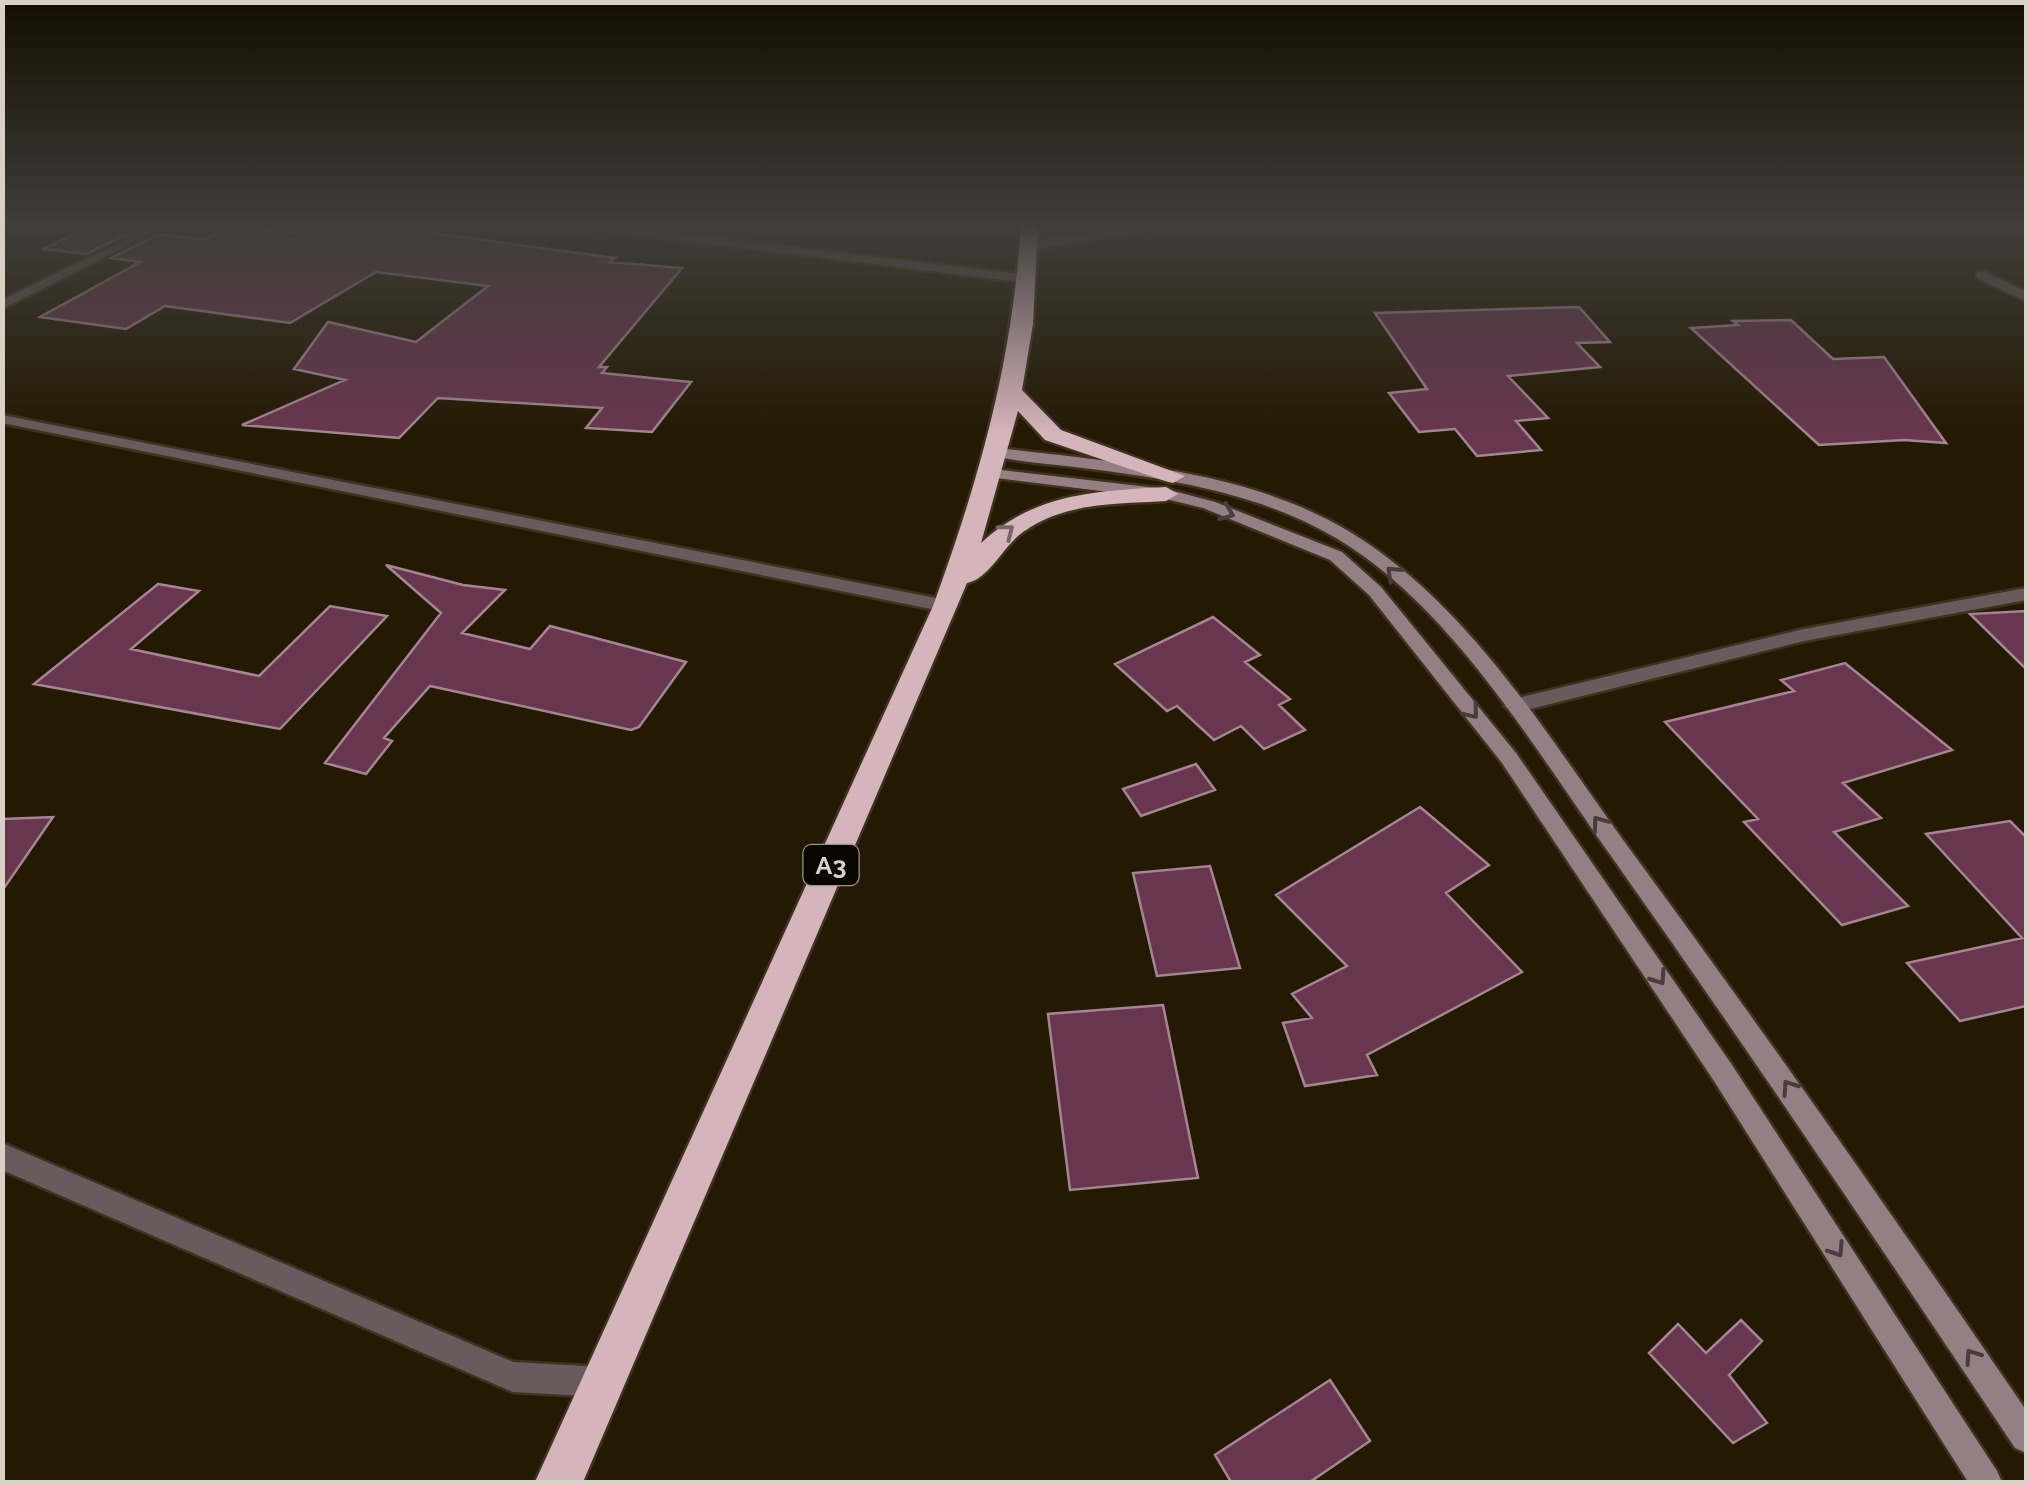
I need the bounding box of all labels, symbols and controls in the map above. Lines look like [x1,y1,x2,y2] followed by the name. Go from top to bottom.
[1217,501,1235,521] one-way arrow
[996,525,1014,543] one-way arrow
[1386,567,1405,585] one-way arrow
[1460,701,1478,719] one-way arrow
[1593,816,1612,835] one-way arrow
[804,845,858,885] road number: A3
[1647,967,1665,986] one-way arrow
[1783,1080,1802,1098] one-way arrow
[1824,1239,1843,1257] one-way arrow
[1966,1349,1984,1368] one-way arrow

